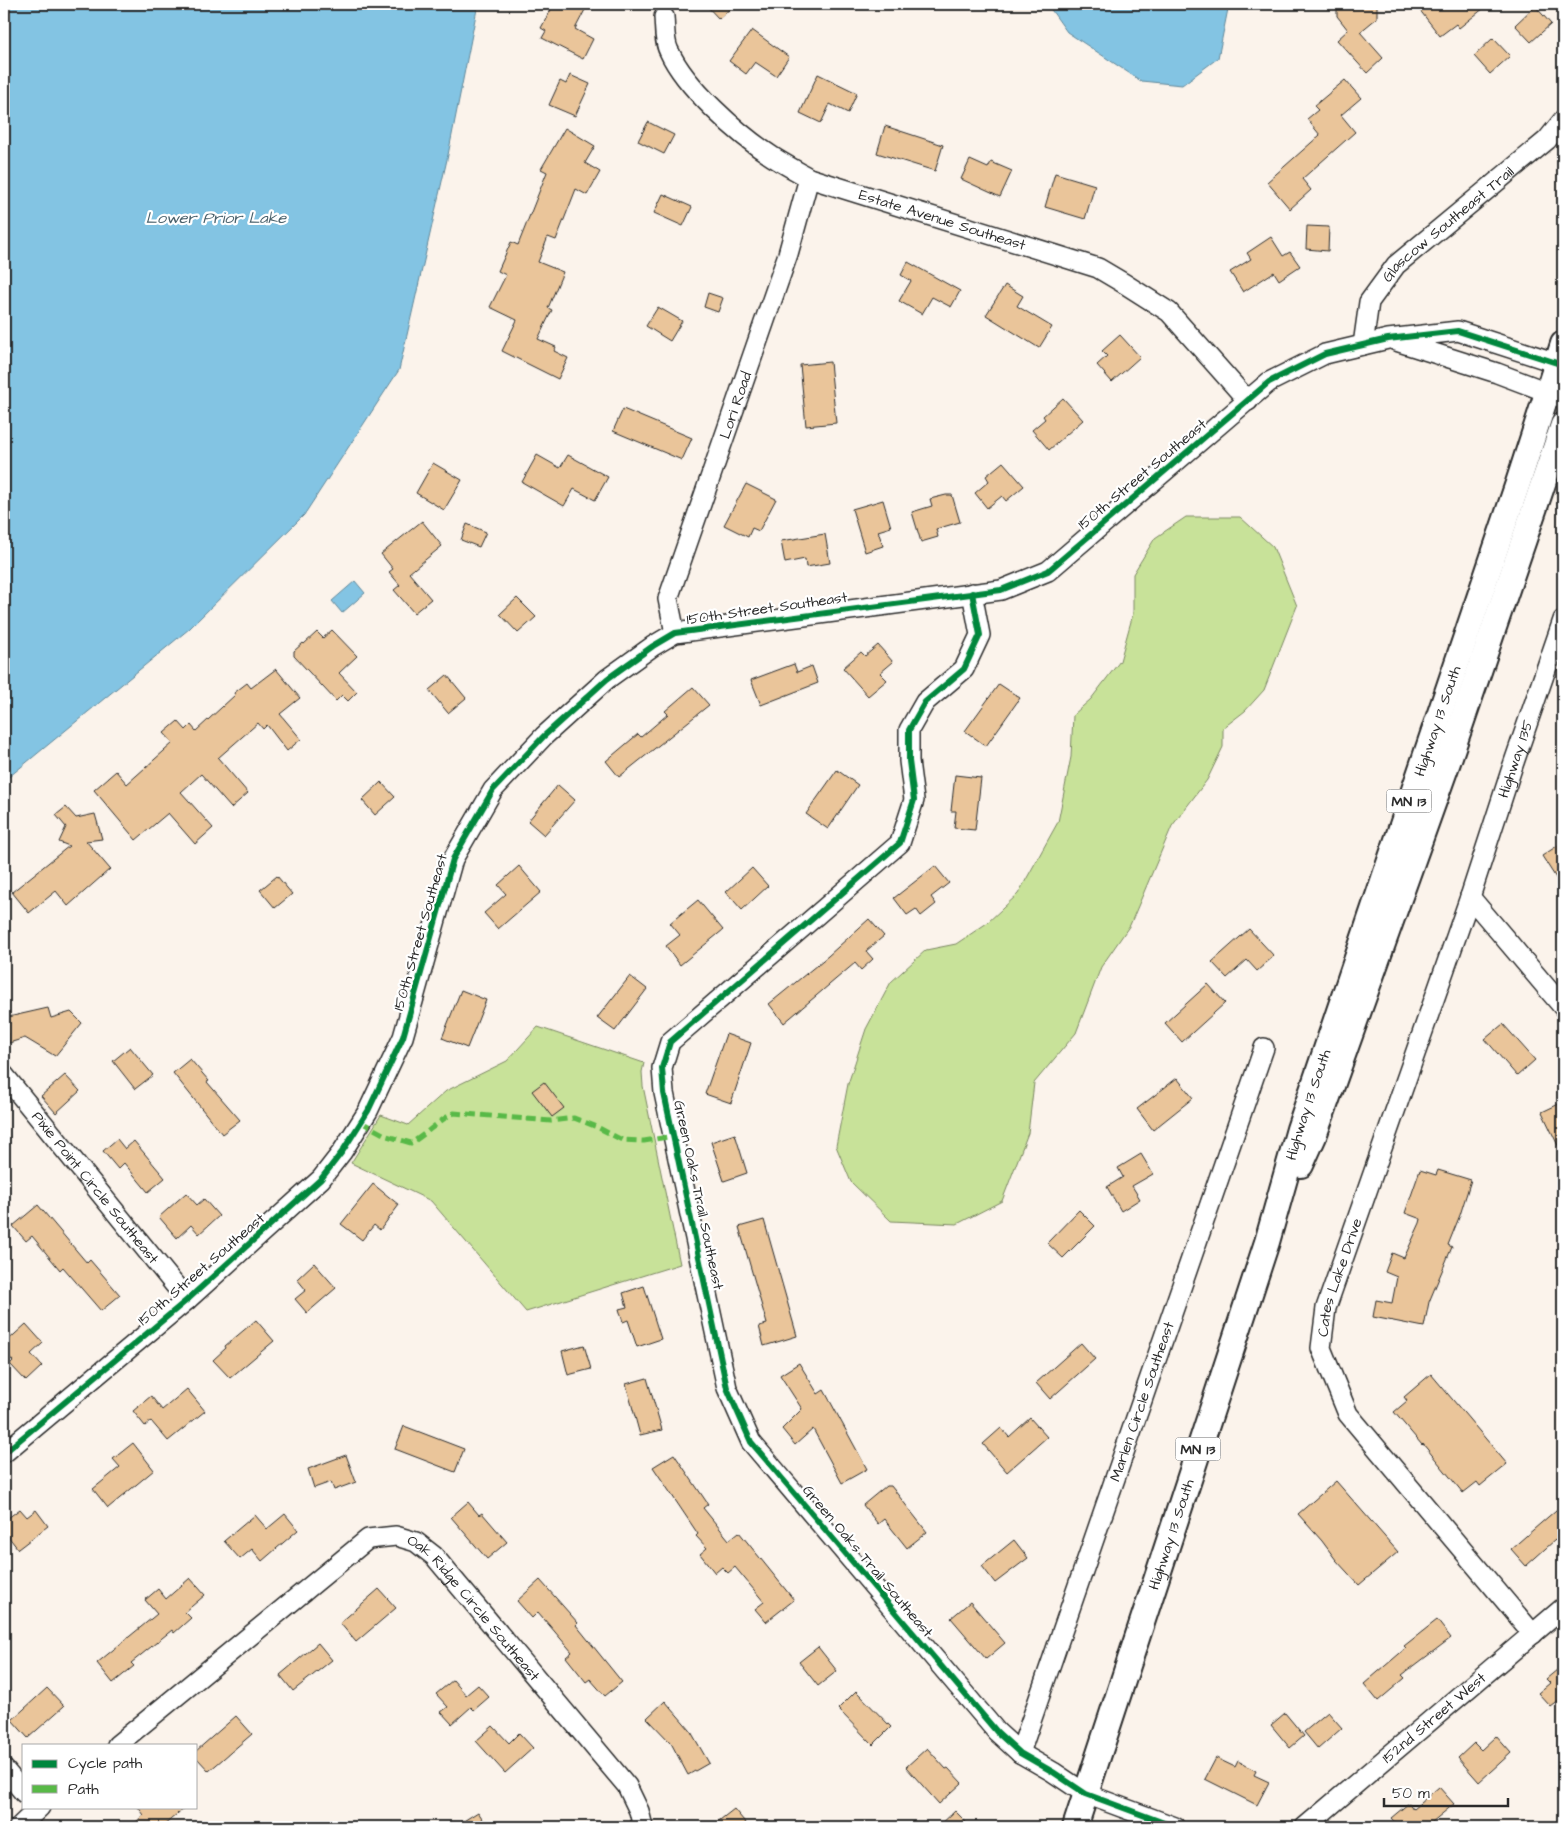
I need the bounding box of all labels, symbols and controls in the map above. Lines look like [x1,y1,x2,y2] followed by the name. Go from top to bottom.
[1377,162,1519,286] street label: Glascow Southeast Trail
[856,184,1028,256] street label: Estate Avenue Southeast
[146,207,287,229] water label: Lower Prior Lake
[715,369,757,442] street label: Lori Road
[1073,414,1211,535] street label: 150th Street Southeast
[685,587,849,630] street label: 150th Street Southeast
[1409,663,1466,779] street label: Highway 13 South
[1493,717,1539,801] street label: Highway 135
[1386,789,1432,812] road number: MN 13
[388,851,453,1013] street label: 150th Street Southeast
[1281,1046,1336,1163] street label: Highway 13 South
[668,1098,729,1292] street label: Green Oaks Trail Southeast
[27,1107,164,1269] street label: Pixie Point Circle Southeast
[133,1208,269,1331] street label: 150th Street Southeast
[1312,1215,1368,1338] street label: Cates Lake Drive
[1105,1319,1180,1484] street label: Marlen Circle Southeast
[1176,1438,1220,1460] road number: MN 13
[1144,1476,1200,1593] street label: Highway 13 South
[797,1481,938,1642] street label: Green Oaks Trail Southeast
[405,1530,545,1686] street label: Oak Ridge Circle Southeast
[1378,1668,1491,1768] street label: 152nd Street West
[22,1744,198,1808] legend
[68,1753,143,1775] text: Cycle path
[1384,1776,1508,1808] scale bar
[68,1779,99,1800] text: Path
[1392,1783,1430,1804] text: 50 m

